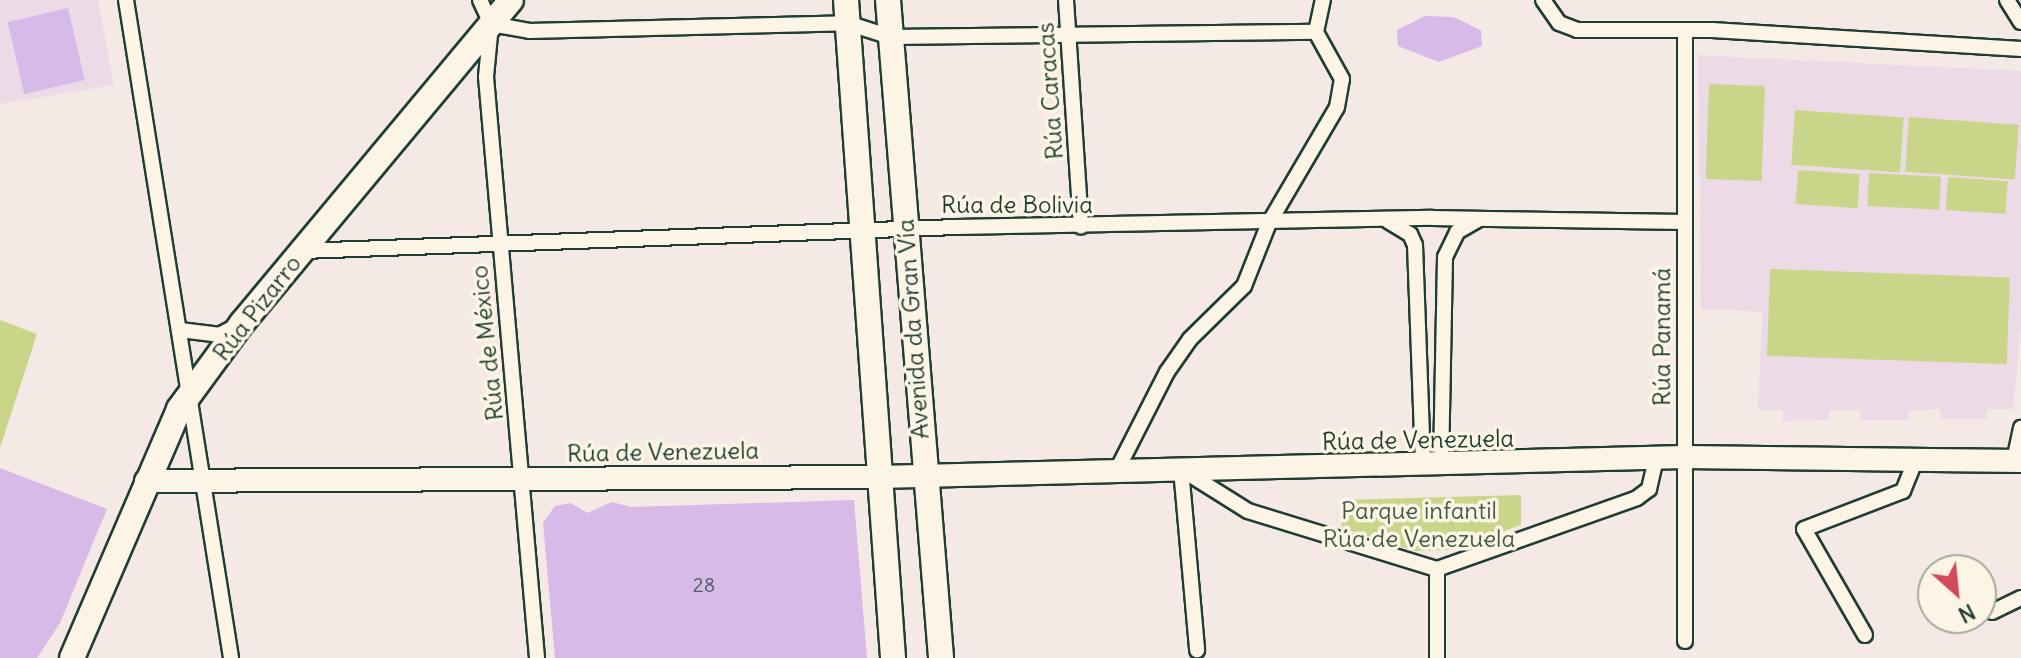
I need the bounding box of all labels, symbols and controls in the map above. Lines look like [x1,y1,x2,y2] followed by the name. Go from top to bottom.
[1031,21,1069,161] street label: Rúa Caracas
[941,191,1093,219] street label: Rúa de Bolivia
[891,218,935,440] street label: Avenida da Gran Vía
[207,249,307,367] street label: Rúa Pizarro
[465,264,509,422] street label: Rúa de México
[1648,268,1676,406] street label: Rúa Panamá
[1322,424,1514,456] street label: Rúa de Venezuela
[567,436,759,468] street label: Rúa de Venezuela
[1323,497,1515,553] park label: Parque infantil Rúa de Venezuela
[1917,554,1997,634] north arrow
[693,572,715,596] house number: 28
[1954,598,1980,630] text: N

